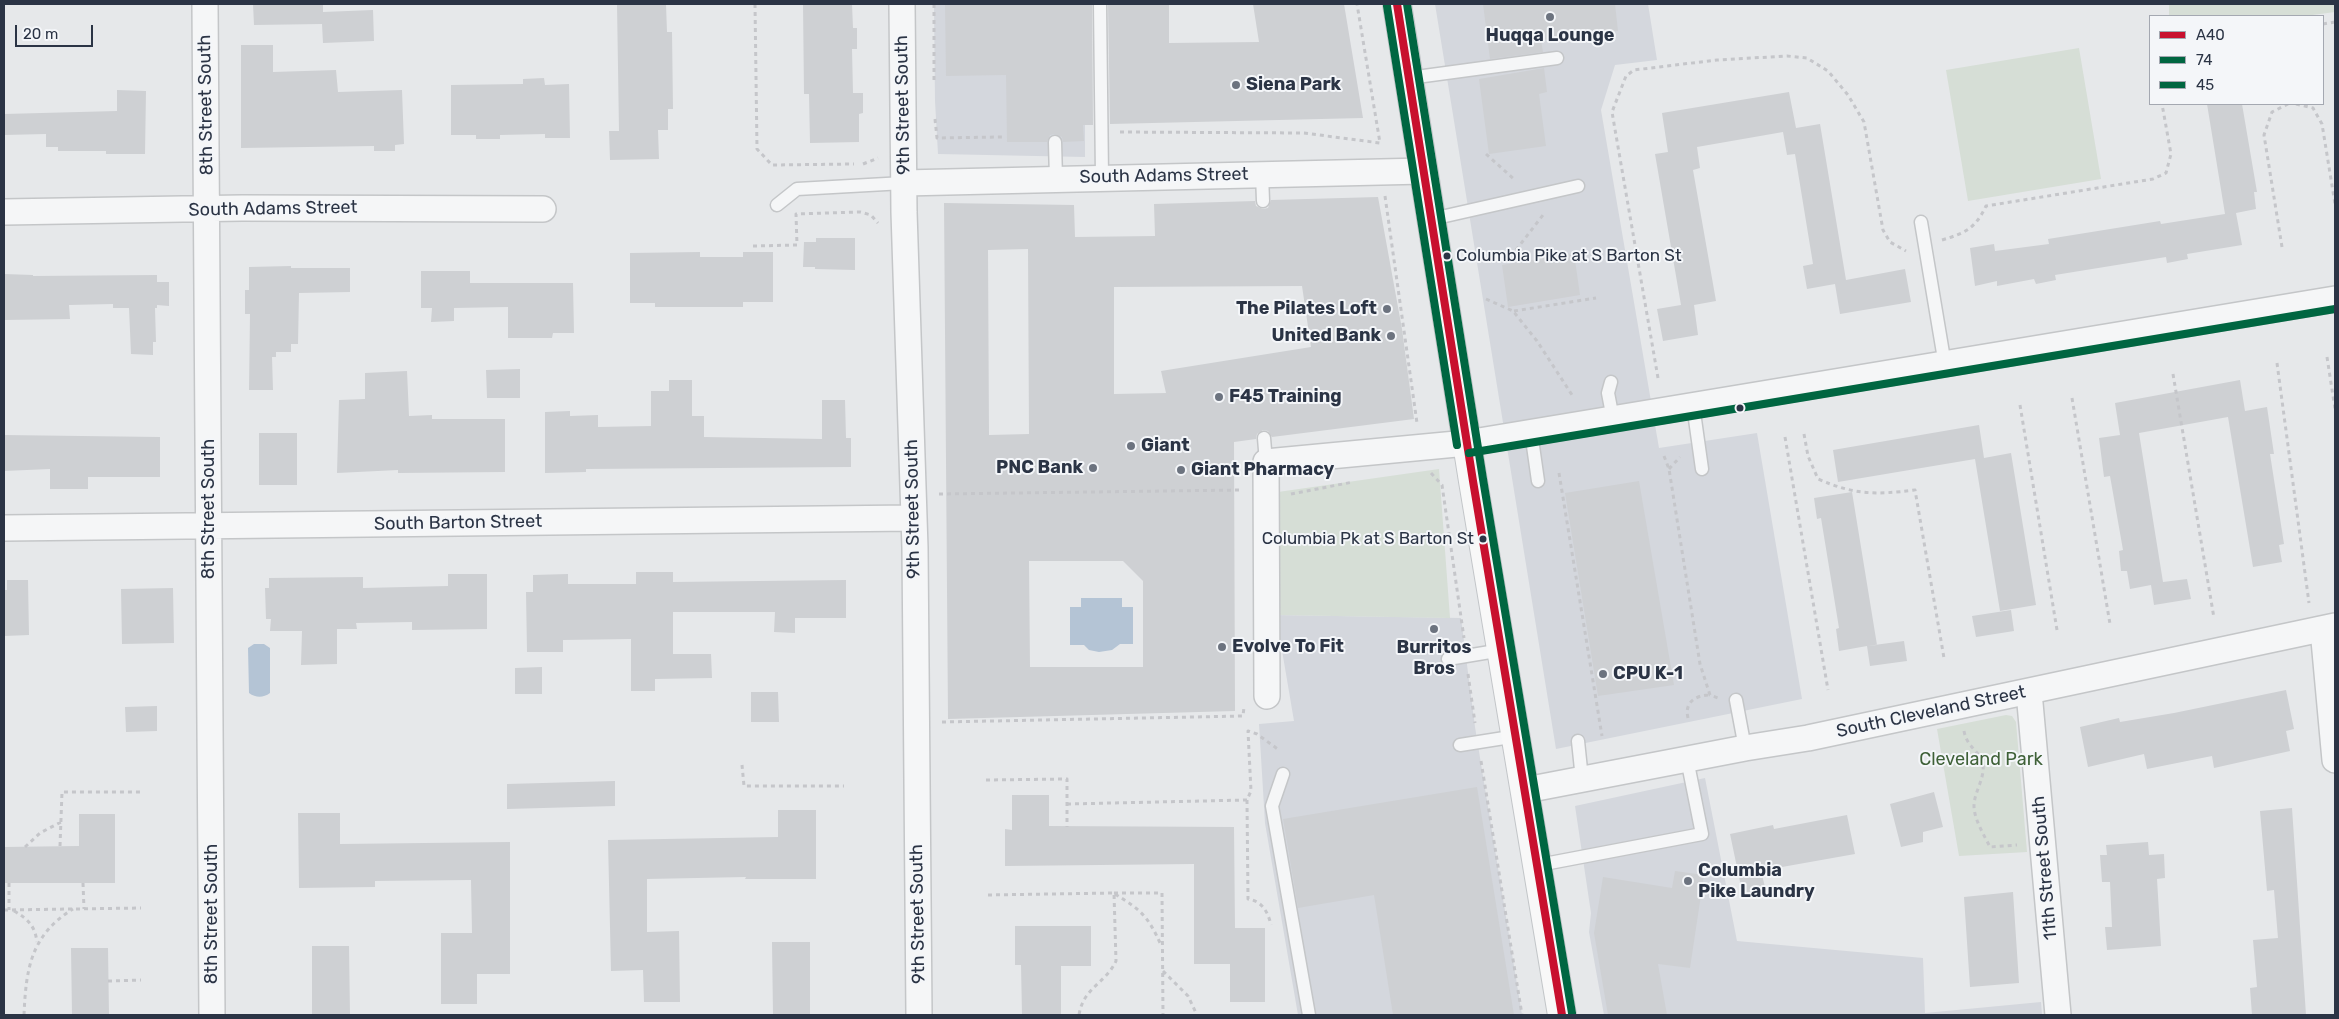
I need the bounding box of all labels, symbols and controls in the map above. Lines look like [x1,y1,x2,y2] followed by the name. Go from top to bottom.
[1544,11,1556,23] marker: Huqqa Lounge
[18,15,95,47] scale bar
[2149,15,2324,105] legend
[23,25,58,43] text: 20 m
[1486,25,1614,47] place label: Huqqa Lounge
[2196,26,2225,44] text: A40
[194,34,218,176] street label: 8th Street South
[891,35,915,175] street label: 9th Street South
[2196,51,2213,69] text: 74
[1246,74,1341,96] place label: Siena Park
[2196,76,2214,94] text: 45
[1230,79,1242,91] marker: Siena Park
[1079,164,1249,188] street label: South Adams Street
[188,197,358,221] street label: South Adams Street
[1456,246,1682,266] place label: Columbia Pike at S Barton St
[1442,251,1452,261] marker: Columbia Pike at S Barton St
[1236,298,1377,320] place label: The Pilates Loft
[1381,303,1393,315] marker: The Pilates Loft
[1272,325,1381,347] place label: United Bank
[1385,330,1397,342] marker: United Bank
[1229,386,1342,408] place label: F45 Training
[1213,391,1225,403] marker: F45 Training
[1735,403,1745,413] unlabelled marker
[1141,435,1190,457] place label: Giant
[198,439,220,579] street label: 8th Street South
[901,439,925,579] street label: 9th Street South
[1125,440,1137,452] marker: Giant
[996,457,1083,479] place label: PNC Bank
[1191,459,1334,481] place label: Giant Pharmacy
[1087,462,1099,474] marker: PNC Bank
[1175,464,1187,476] marker: Giant Pharmacy
[374,511,542,535] street label: South Barton Street
[1262,529,1474,549] place label: Columbia Pk at S Barton St
[1478,534,1488,544] marker: Columbia Pk at S Barton St
[1428,623,1440,635] marker: Burritos Bros
[1232,636,1344,658] place label: Evolve To Fit
[1396,637,1472,680] place label: Burritos Bros
[1216,641,1228,653] marker: Evolve To Fit
[1613,663,1683,685] place label: CPU K-1
[1597,668,1609,680] marker: CPU K-1
[1834,681,2028,743] street label: South Cleveland Street
[1919,749,2043,771] park label: Cleveland Park
[2028,795,2062,941] street label: 11th Street South
[201,844,223,984] street label: 8th Street South
[906,844,930,984] street label: 9th Street South
[1698,860,1815,902] place label: Columbia Pike Laundry
[1682,875,1694,887] marker: Columbia Pike Laundry

